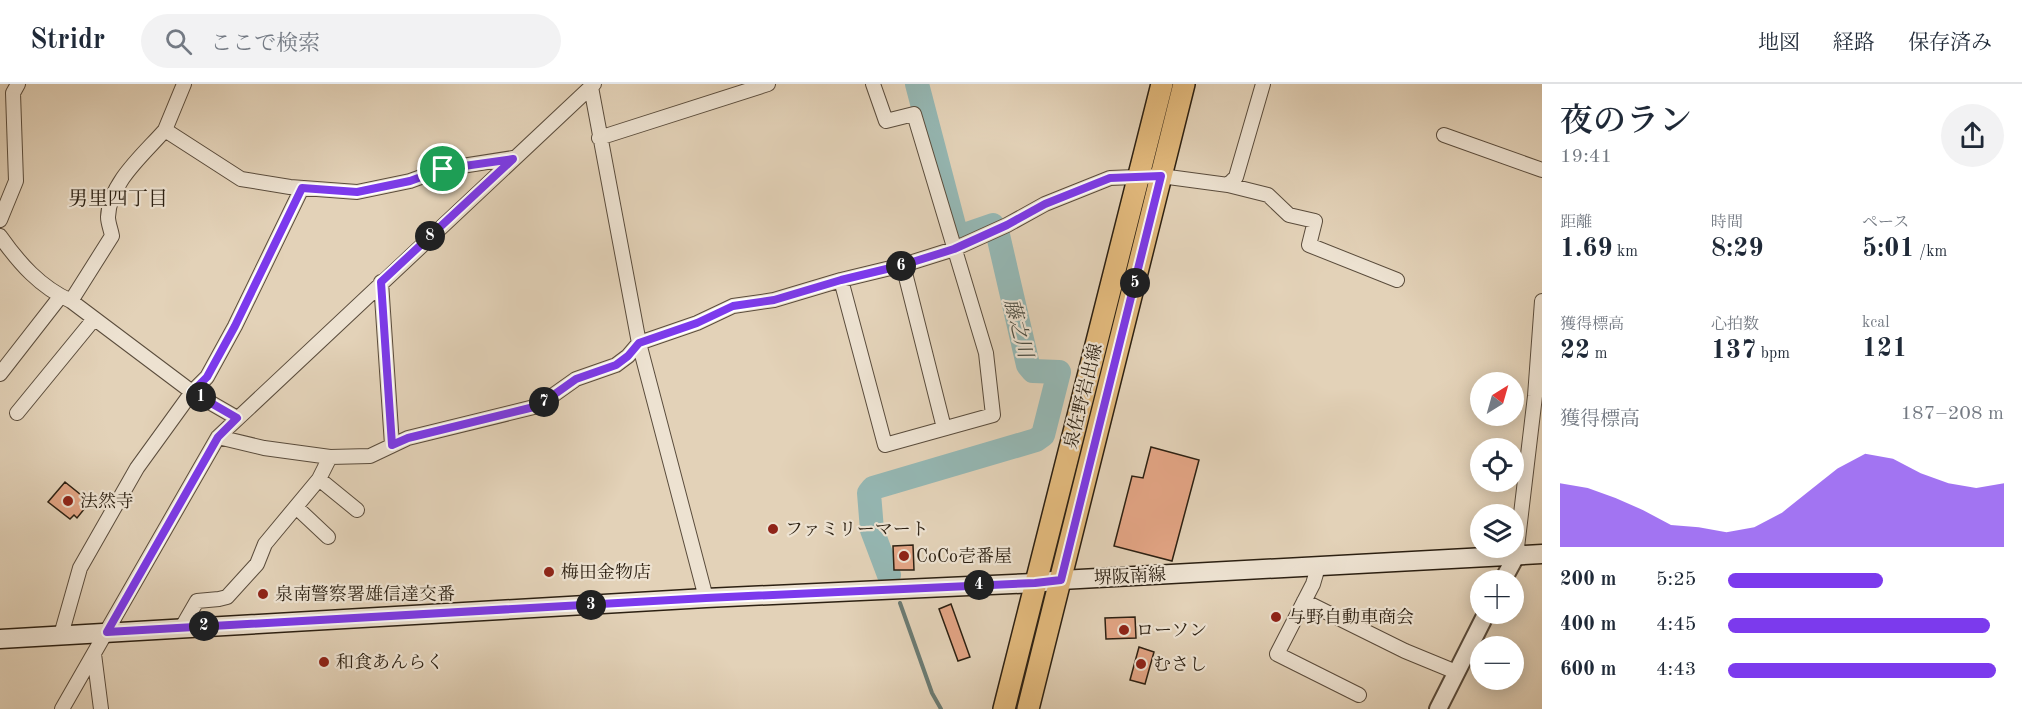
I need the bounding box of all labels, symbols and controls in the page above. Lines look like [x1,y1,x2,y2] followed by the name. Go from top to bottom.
[141,14,561,68] search box
[162,25,195,58] icon: search
[30,27,105,55] text: Stridr
[210,33,320,55] text: ここで検索
[1758,33,1800,54] text: 地図
[1833,33,1875,54] text: 経路
[1908,33,1992,54] text: 保存済み
[1941,104,2004,167] button: share
[1560,106,1692,139] text: 夜のラン
[417,143,468,194] pin
[1560,147,1612,167] text: 19:41
[426,152,459,185] icon: arrive
[68,188,168,210] district label: 男里四丁目
[1560,215,1592,231] text: 距離
[1711,215,1743,231] text: 時間
[1862,215,1909,231] text: ペース
[415,221,445,251] pin: 8
[425,228,435,244] text: 8
[1560,236,1613,262] text: 1.69
[1711,236,1764,262] text: 8:29
[1862,236,1915,262] text: 5:01
[1613,244,1638,260] text: km
[1915,244,1947,260] text: /km
[886,251,916,281] pin: 6
[896,258,906,274] text: 6
[1120,268,1150,298] pin: 5
[1130,275,1140,291] text: 5
[1000,296,1037,362] water label: 藤之川
[1862,315,1890,331] text: kcal
[1560,317,1624,333] text: 獲得標高
[1711,317,1759,333] text: 心拍数
[1862,336,1907,362] text: 121
[1560,338,1590,364] text: 22
[1711,338,1756,364] text: 137
[1060,341,1106,451] street label: 泉佐野岩出線
[1590,346,1607,362] text: m
[1756,346,1790,362] text: bpm
[1470,372,1524,426] north arrow
[1470,372,1524,690] map controls
[186,382,216,412] pin: 1
[529,387,559,417] pin: 7
[196,389,206,405] text: 1
[539,394,549,410] text: 7
[1901,404,2004,424] text: 187–208 m
[1560,410,1640,430] text: 獲得標高
[1470,438,1524,492] button: locate
[80,491,134,511] place label: 法然寺
[61,494,75,508] marker: 法然寺
[1470,504,1524,558] button: layers
[785,521,929,539] place label: ファミリーマート
[766,522,780,536] marker: ファミリーマート
[916,546,1012,566] place label: CoCo壱番屋
[897,549,911,563] marker: CoCo壱番屋
[561,562,651,582] place label: 梅田金物店
[1094,564,1166,588] street label: 堺阪南線
[542,565,556,579] marker: 梅田金物店
[964,570,994,600] pin: 4
[1470,570,1524,624] button: +
[1560,570,1616,590] text: 200 m
[1656,570,1696,590] text: 5:25
[974,577,984,593] text: 4
[275,584,455,604] place label: 泉南警察署雄信達交番
[256,587,270,601] marker: 泉南警察署雄信達交番
[576,590,606,620] pin: 3
[586,597,596,613] text: 3
[1288,607,1414,627] place label: 与野自動車商会
[1269,610,1283,624] marker: 与野自動車商会
[189,611,219,641] pin: 2
[1560,615,1616,635] text: 400 m
[1656,615,1696,635] text: 4:45
[199,618,209,634] text: 2
[1136,622,1207,640] place label: ローソン
[1117,623,1131,637] marker: ローソン
[1470,636,1524,690] button: −
[336,652,444,672] place label: 和食あんらく
[317,655,331,669] marker: 和食あんらく
[1153,656,1207,674] place label: むさし
[1134,657,1148,671] marker: むさし
[1560,660,1616,680] text: 600 m
[1656,660,1696,680] text: 4:43

